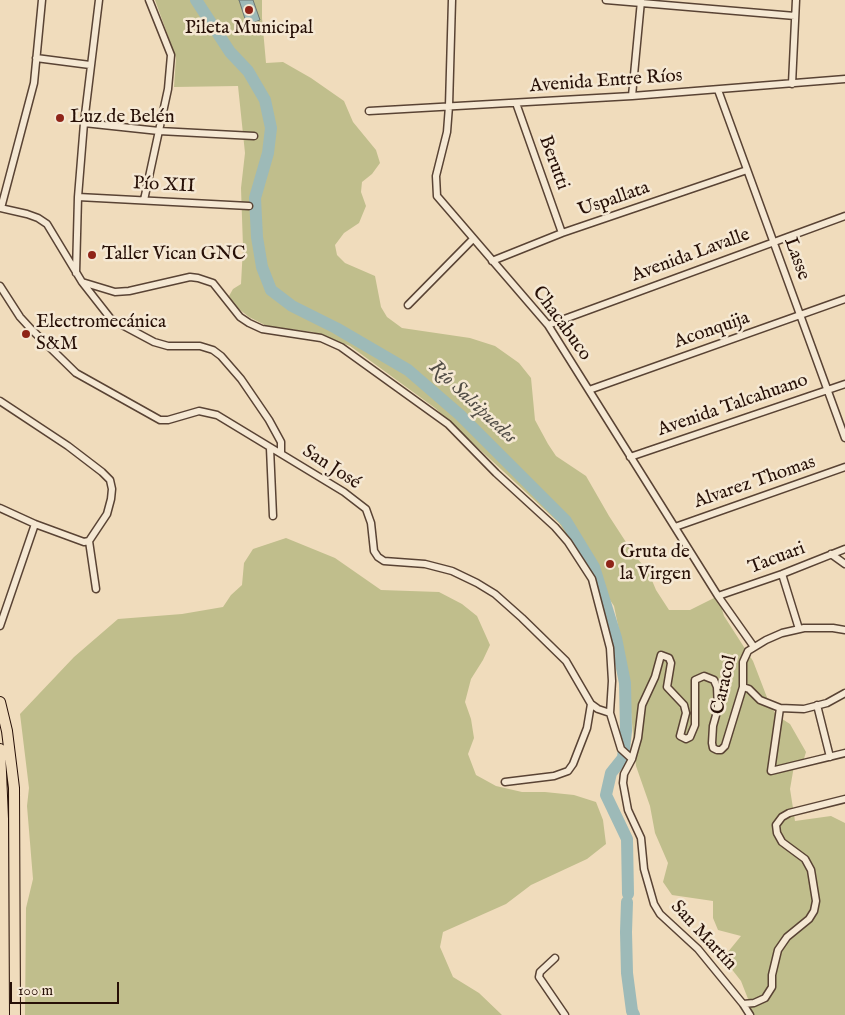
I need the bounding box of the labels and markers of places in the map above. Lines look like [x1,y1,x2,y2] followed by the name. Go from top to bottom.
[243,4,255,16] marker: Pileta Municipal
[185,18,313,40] place label: Pileta Municipal
[70,107,175,129] place label: Luz de Belén
[54,112,66,124] marker: Luz de Belén
[102,244,246,266] place label: Taller Vican GNC
[86,249,98,261] marker: Taller Vican GNC
[36,312,166,356] place label: Electromecánica S&M
[20,328,32,340] marker: Electromecánica S&M
[620,542,691,586] place label: Gruta de la Virgen
[604,558,616,570] marker: Gruta de la Virgen

